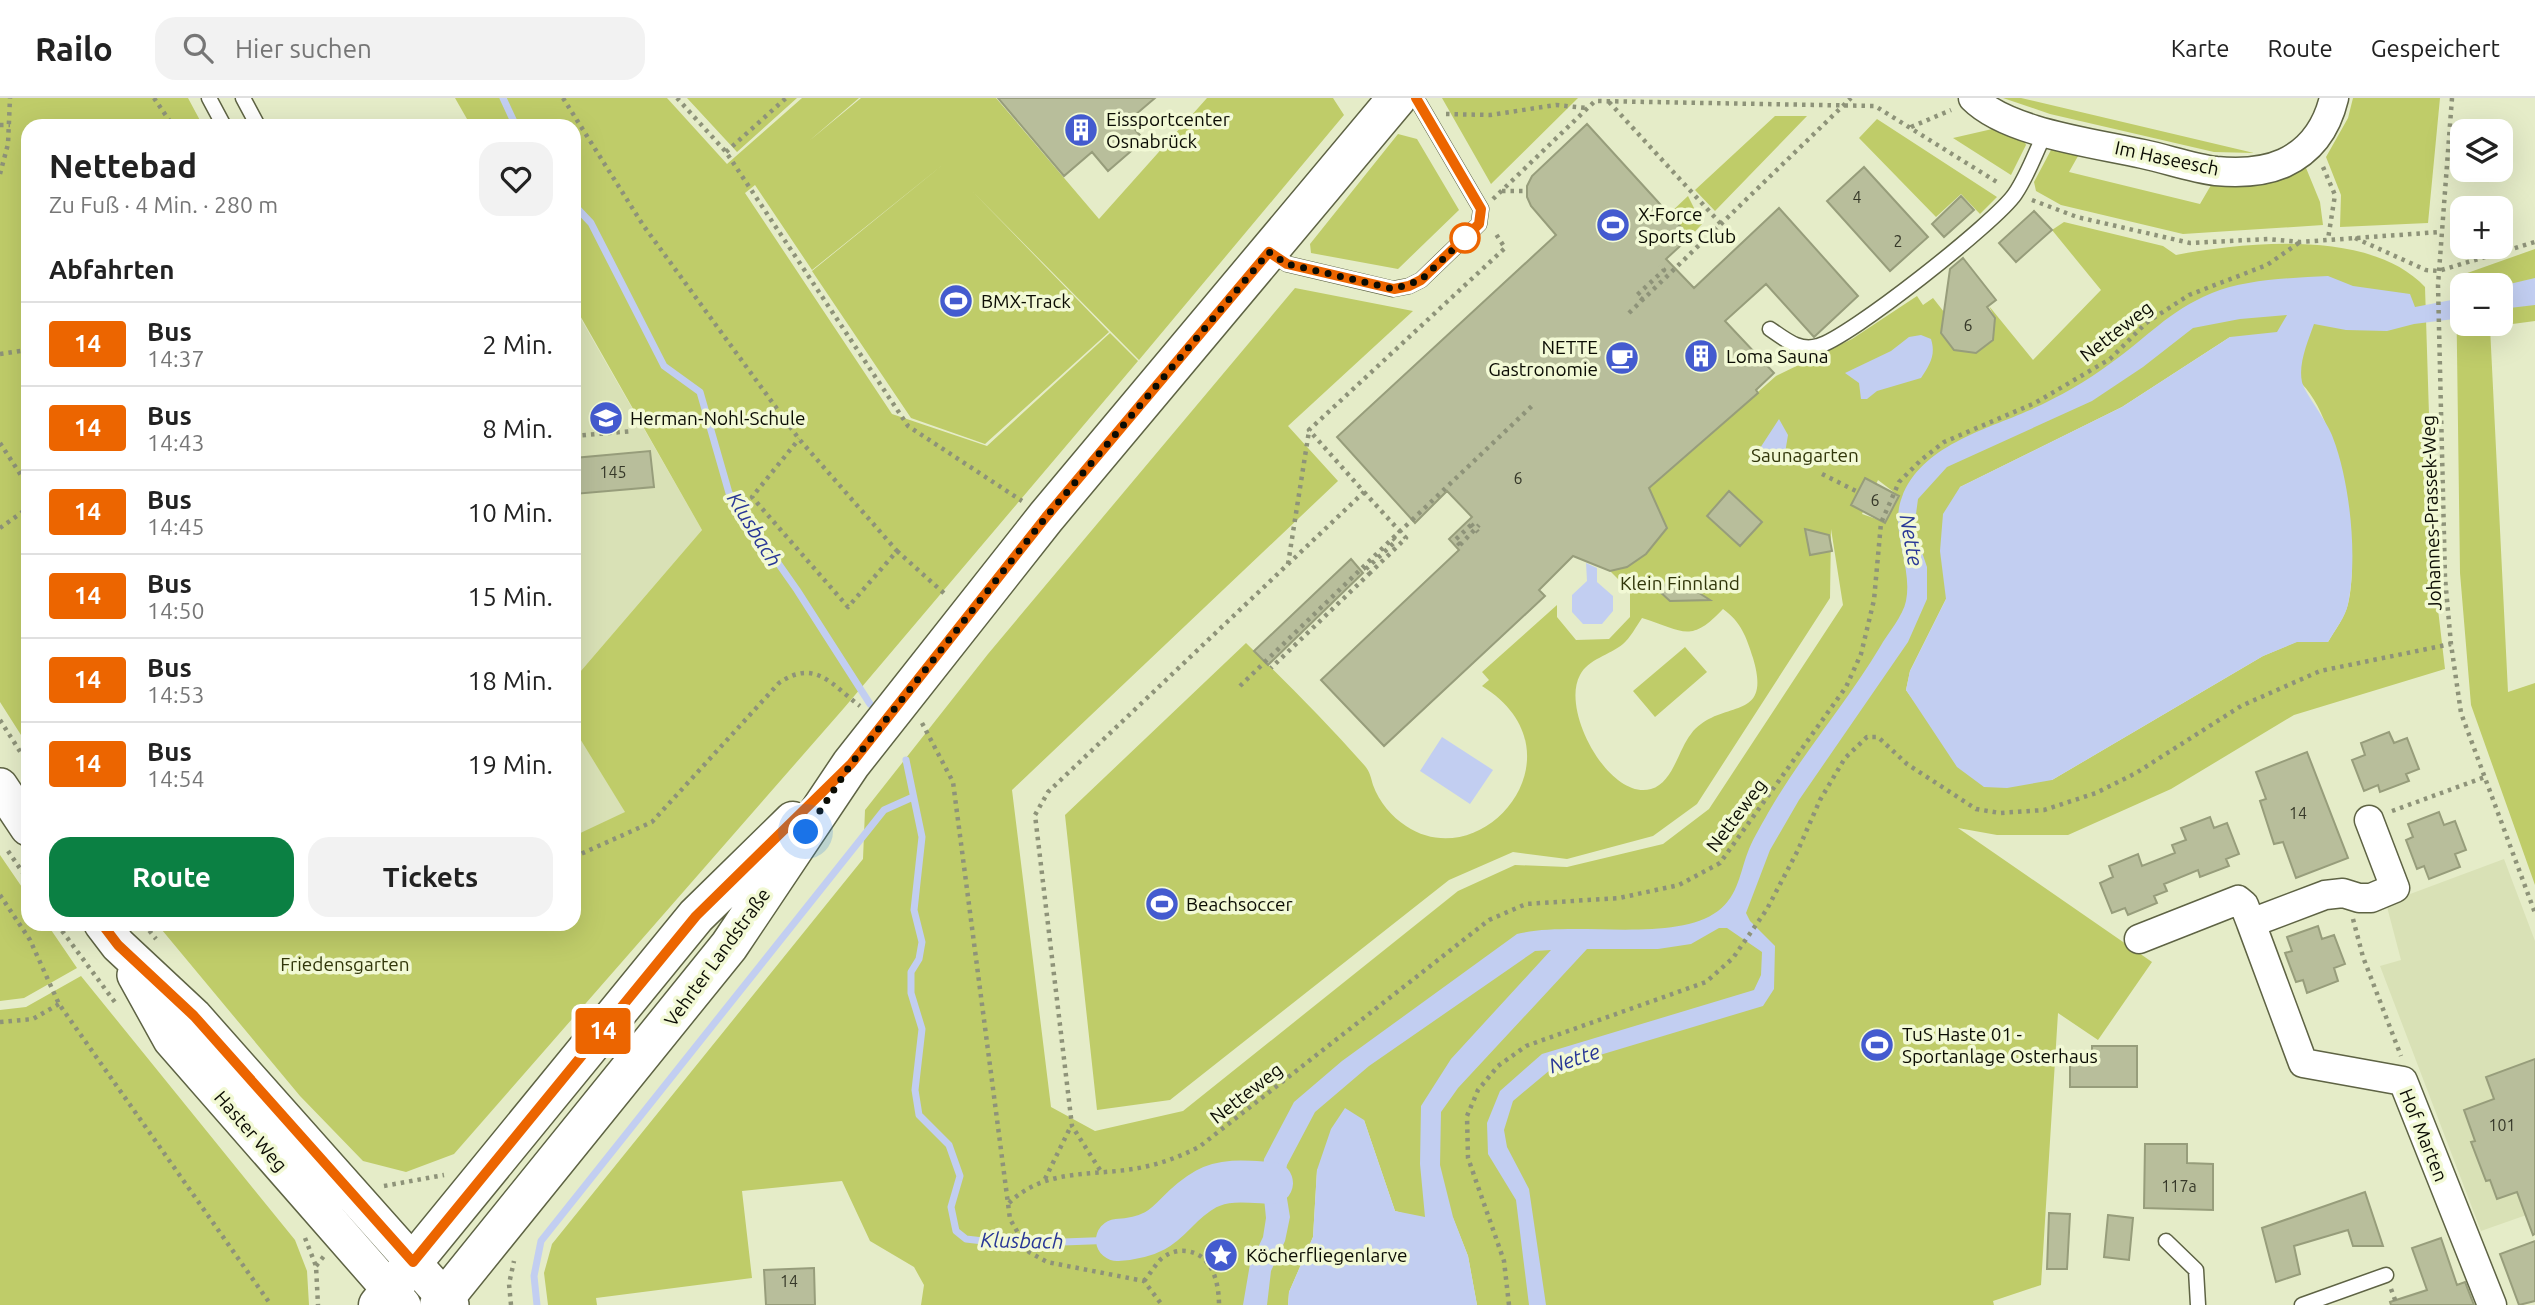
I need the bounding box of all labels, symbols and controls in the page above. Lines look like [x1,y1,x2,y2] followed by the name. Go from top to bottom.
[155,17,645,80] search box
[179,29,217,67] icon: search
[35,30,113,67] text: Railo
[235,34,372,63] text: Hier suchen
[2171,35,2229,62] text: Karte
[2267,35,2333,62] text: Route
[2371,35,2500,62] text: Gespeichert
[1106,108,1230,152] place label: Eissportcenter Osnabrück
[1062,111,1100,149] building icon: Eissportcenter Osnabrück
[2450,119,2513,336] map controls
[2450,119,2513,182] button: layers
[2113,136,2221,180] street label: Im Haseesch
[479,142,553,216] button: heart
[49,147,197,184] text: Nettebad
[1852,188,1862,206] house number: 4
[49,192,278,217] text: Zu Fuß · 4 Min. · 280 m
[2450,196,2513,259] button: +
[1638,203,1736,247] place label: X-Force Sports Club
[1594,206,1632,244] sports icon: X-Force Sports Club
[1450,223,1480,253] unlabelled marker
[1893,232,1903,250] house number: 2
[49,255,174,284] text: Abfahrten
[2450,273,2513,336] button: −
[937,282,975,320] sports icon: BMX-Track
[981,290,1071,312] place label: BMX-Track
[2076,296,2156,366] street label: Netteweg
[1963,316,1973,334] house number: 6
[147,317,192,346] text: Bus
[74,330,101,357] text: 14
[482,330,553,359] text: 2 Min.
[1488,336,1598,380] place label: NETTE Gastronomie
[1682,337,1720,375] building icon: Loma Sauna
[1603,339,1641,377] cafe icon: NETTE Gastronomie
[1726,345,1829,367] place label: Loma Sauna
[147,346,205,371] text: 14:37
[587,399,625,437] school or university icon: Herman-Nohl-Schule
[147,401,192,430] text: Bus
[630,407,805,429] place label: Herman-Nohl-Schule
[74,414,101,441] text: 14
[482,414,553,443] text: 8 Min.
[2417,415,2445,611] street label: Johannes-Prassek-Weg
[147,430,205,455] text: 14:43
[1751,444,1859,466] park label: Saunagarten
[599,463,627,481] house number: 145
[1513,469,1523,487] house number: 6
[147,485,192,514] text: Bus
[723,487,787,571] water label: Klusbach
[1870,491,1880,509] house number: 6
[74,498,101,525] text: 14
[468,498,553,527] text: 10 Min.
[1896,512,1928,568] water label: Nette
[147,514,205,539] text: 14:45
[147,569,192,598] text: Bus
[1620,572,1740,594] park label: Klein Finnland
[74,582,101,609] text: 14
[468,582,553,611] text: 15 Min.
[147,598,205,623] text: 14:50
[147,653,192,682] text: Bus
[74,666,101,693] text: 14
[468,666,553,695] text: 18 Min.
[147,682,205,707] text: 14:53
[147,737,192,766] text: Bus
[74,750,101,777] text: 14
[468,750,553,779] text: 19 Min.
[147,766,205,791] text: 14:54
[1701,774,1771,856] street label: Netteweg
[2289,804,2307,822] house number: 14
[788,814,823,849] your location
[49,837,294,917] button: Route
[308,837,553,917] button: Tickets
[659,884,775,1030] street label: Vehrter Landstraße
[1143,885,1181,923] sports icon: Beachsoccer
[1186,893,1293,915] place label: Beachsoccer
[280,953,410,975] park label: Friedensgarten
[572,1008,634,1054] line badge: 14
[589,1017,617,1044] text: 14
[1902,1023,2098,1067] place label: TuS Haste 01 - Sportanlage Osterhaus
[1858,1026,1896,1064] sports icon: TuS Haste 01 - Sportanlage Osterhaus
[1546,1038,1603,1077] water label: Nette
[1206,1058,1286,1128] street label: Netteweg
[2395,1085,2453,1185] street label: Hof Marten
[210,1086,292,1176] street label: Haster Weg
[2488,1116,2516,1134] house number: 101
[2161,1177,2197,1195] house number: 117a
[980,1227,1064,1253] water label: Klusbach
[1202,1236,1240,1274] place icon: Köcherfliegenlarve
[1246,1244,1408,1266] place label: Köcherfliegenlarve
[780,1272,798,1290] house number: 14

